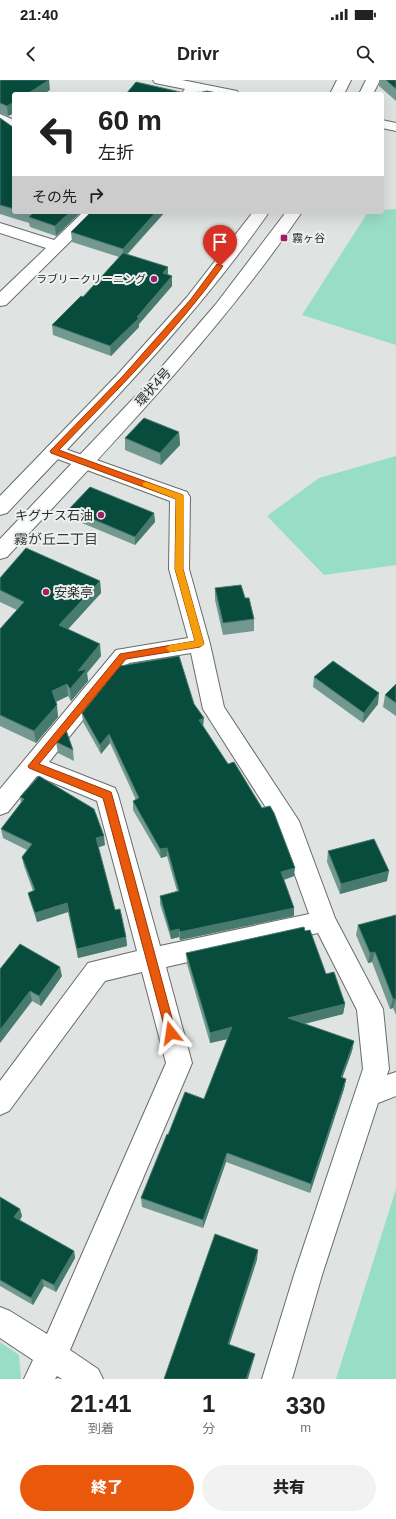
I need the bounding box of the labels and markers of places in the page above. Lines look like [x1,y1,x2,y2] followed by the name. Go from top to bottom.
[203,225,237,266] pin
[292,232,325,244] place label: 霧ヶ谷
[279,233,289,243] marker: 霧ヶ谷
[36,273,146,285] place label: ラブリークリーニング
[149,274,159,284] marker: ラブリークリーニング
[15,508,93,523] place label: キグナス石油
[96,510,106,520] marker: キグナス石油
[54,585,93,600] place label: 安楽亭
[41,587,51,597] marker: 安楽亭

